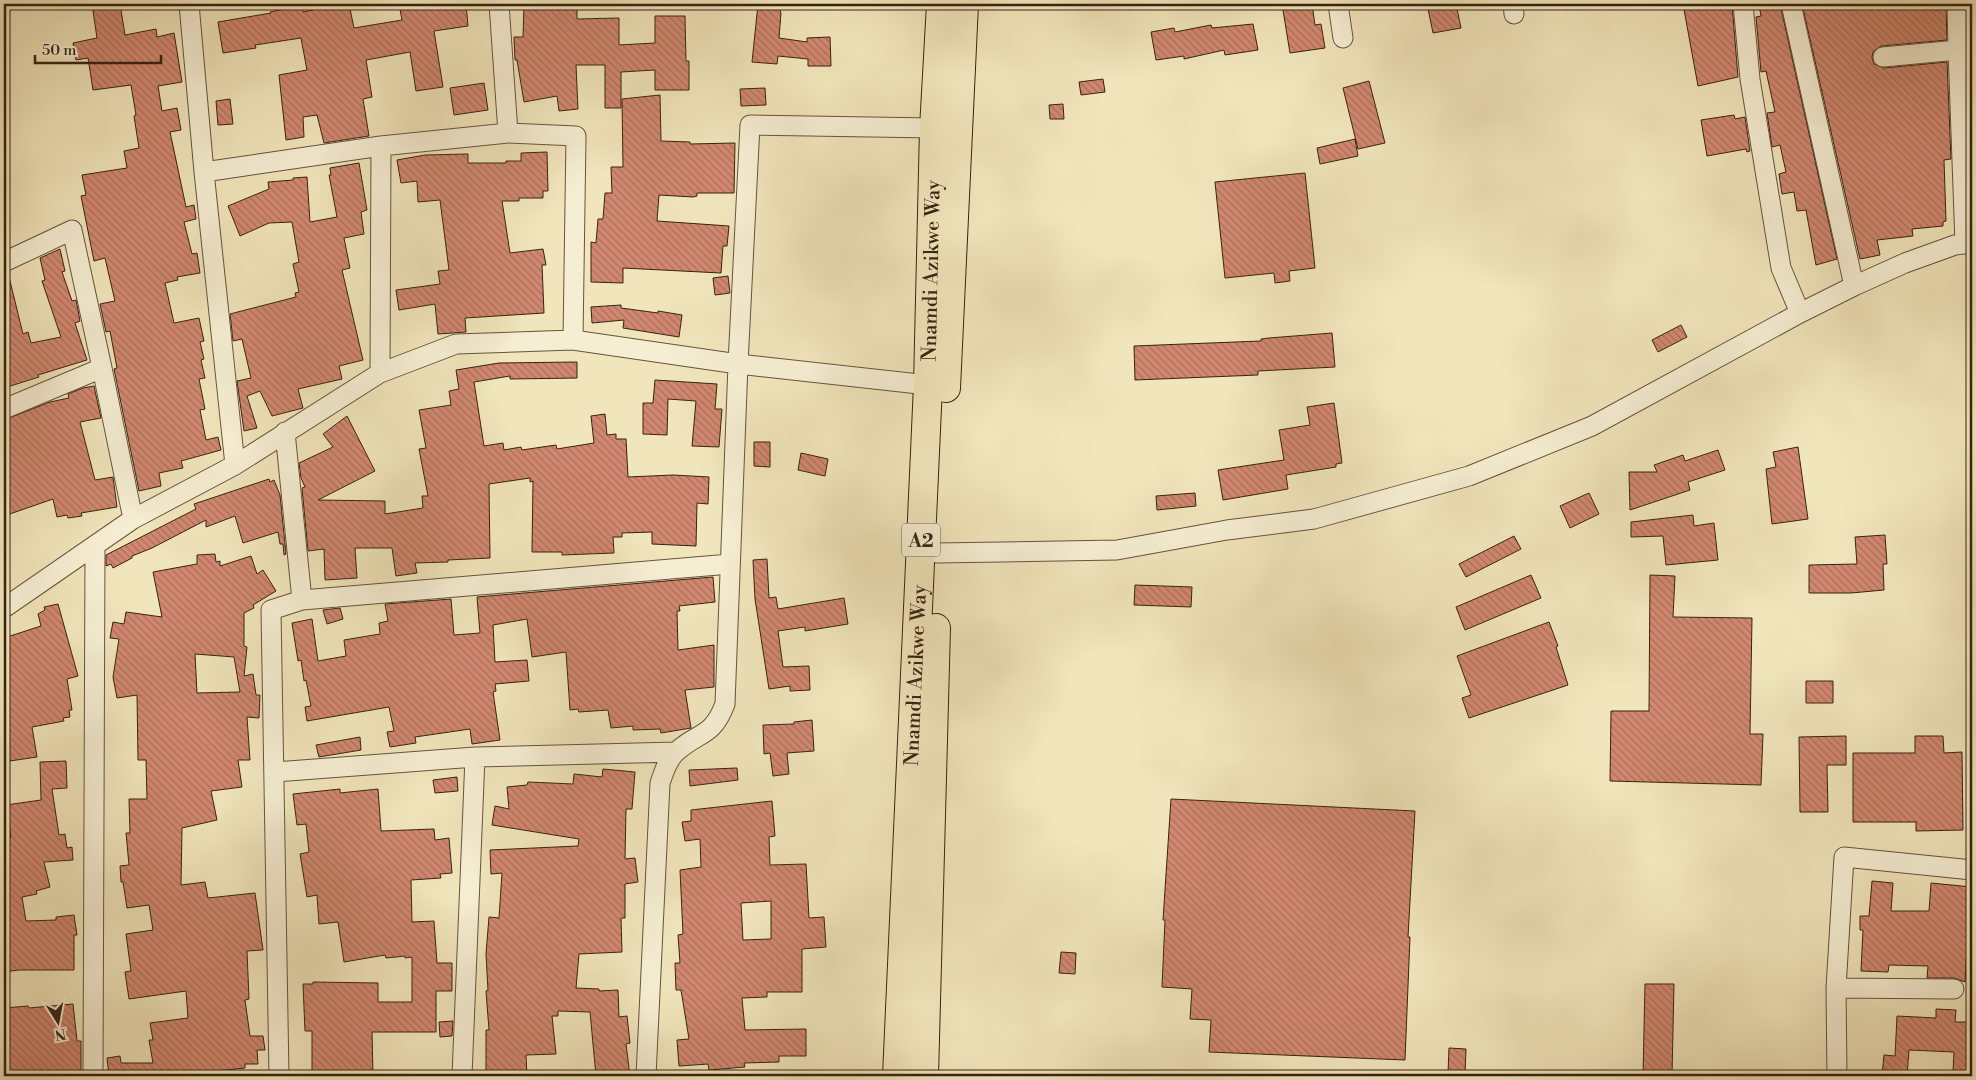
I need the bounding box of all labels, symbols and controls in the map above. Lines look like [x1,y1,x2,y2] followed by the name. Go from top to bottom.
[35,32,161,64] scale bar
[42,41,76,60] text: 50 m
[918,180,947,362] street label: Nnamdi Azikwe Way
[902,524,940,556] road number: A2
[900,584,933,767] street label: Nnamdi Azikwe Way
[32,998,82,1048] north arrow
[53,1024,67,1044] text: N

